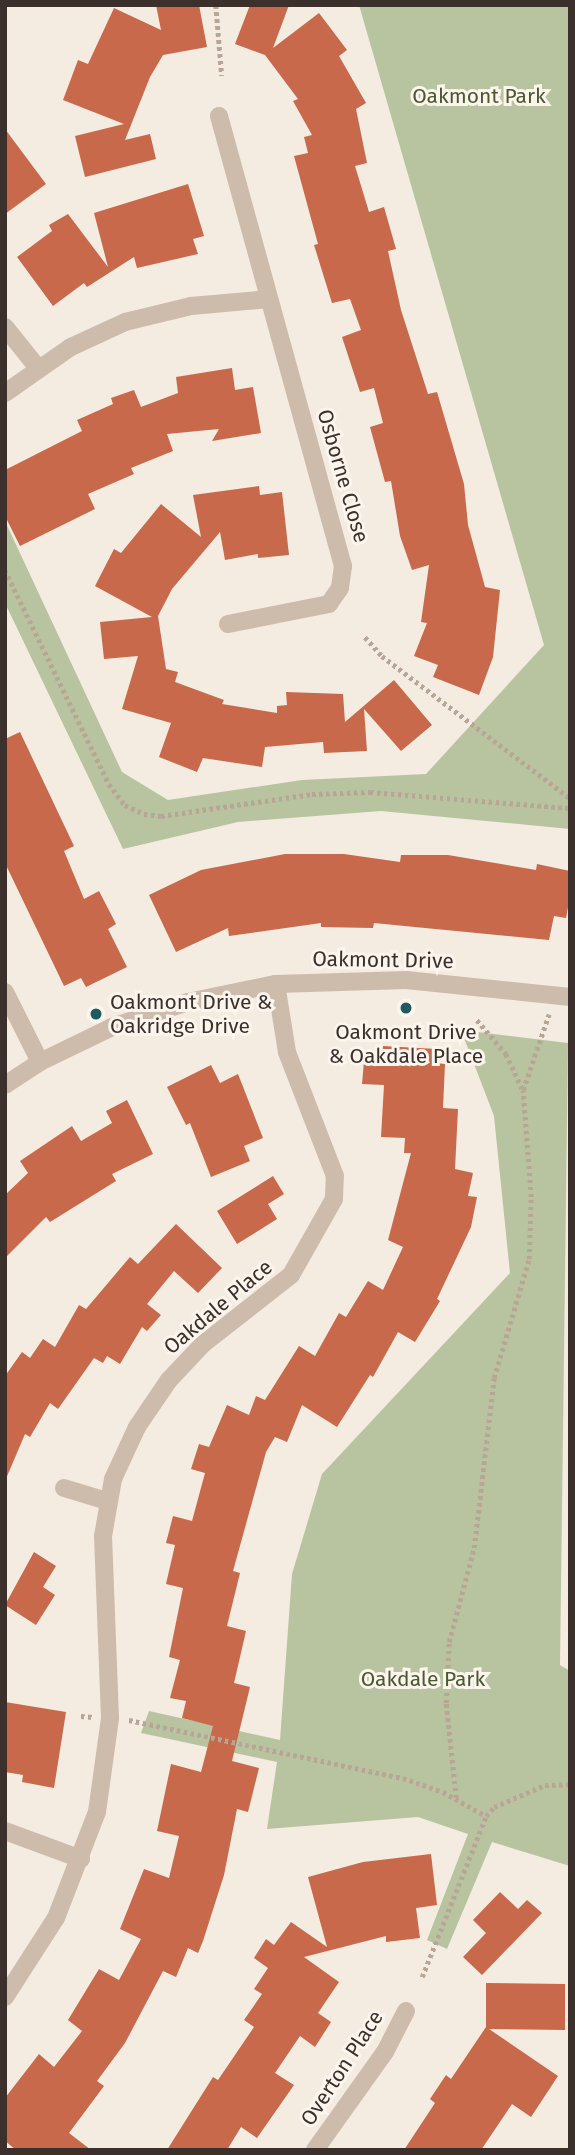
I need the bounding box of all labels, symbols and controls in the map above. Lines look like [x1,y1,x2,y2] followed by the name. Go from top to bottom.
[412,83,546,109] park label: Oakmont Park
[312,406,374,546] street label: Osborne Close
[312,946,454,974] street label: Oakmont Drive
[110,989,272,1039] place label: Oakmont Drive & Oakridge Drive
[398,1000,414,1016] marker: Oakmont Drive & Oakdale Place
[88,1006,104,1022] marker: Oakmont Drive & Oakridge Drive
[329,1019,483,1069] place label: Oakmont Drive & Oakdale Place
[159,1254,277,1360] street label: Oakdale Place
[361,1666,485,1692] park label: Oakdale Park
[295,2006,389,2130] street label: Overton Place

